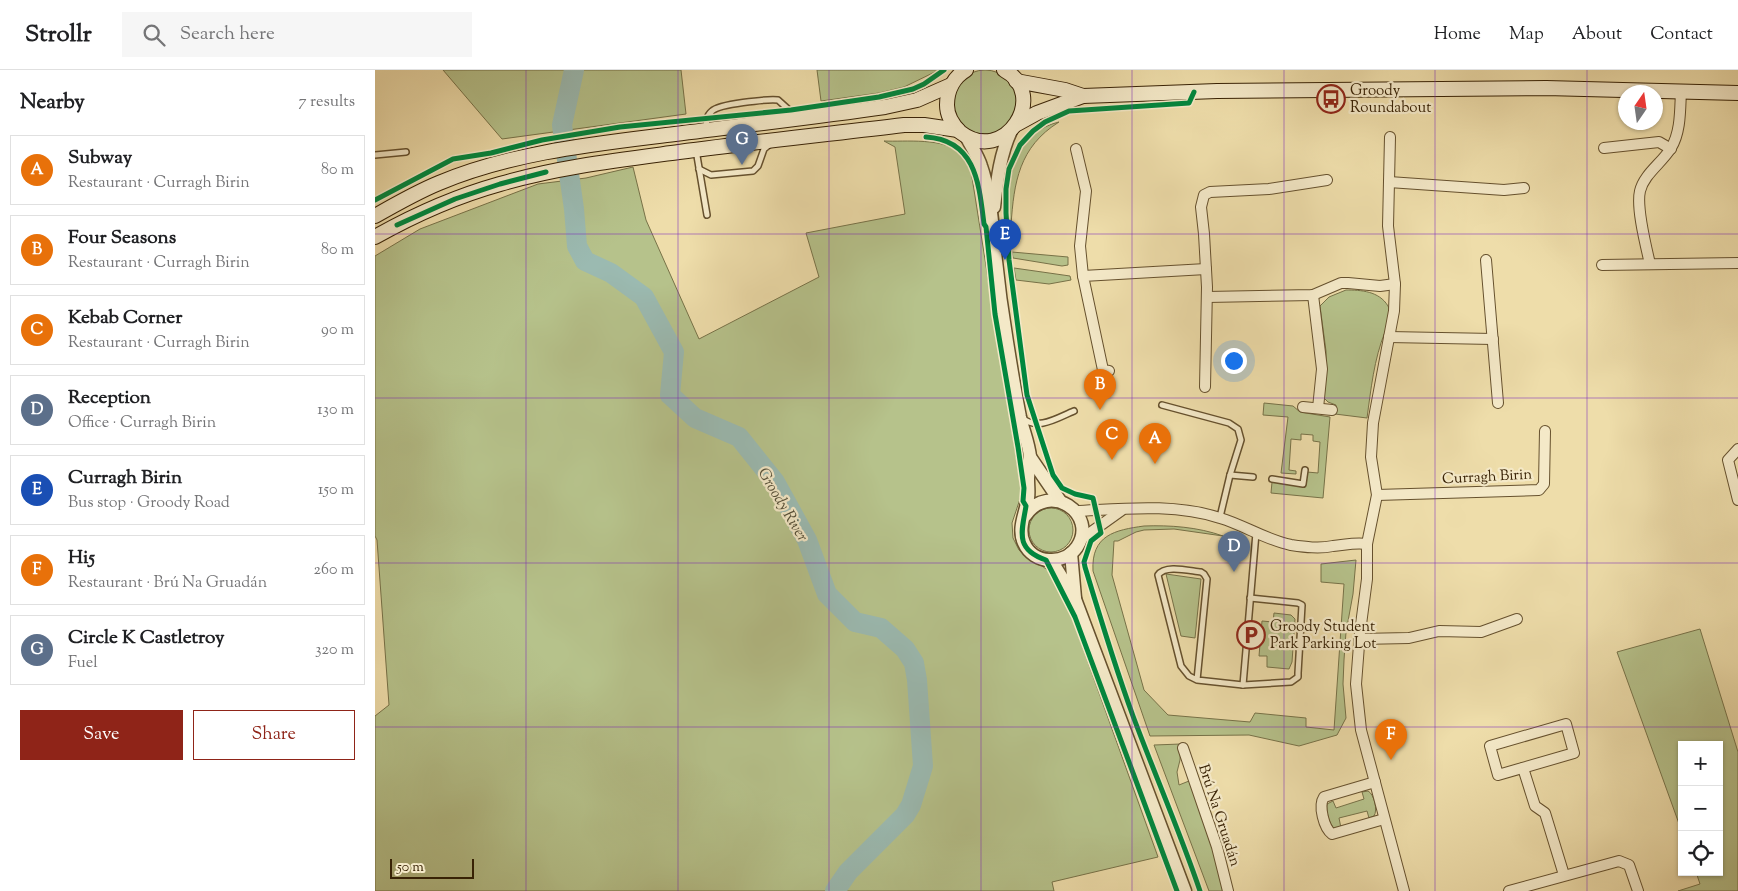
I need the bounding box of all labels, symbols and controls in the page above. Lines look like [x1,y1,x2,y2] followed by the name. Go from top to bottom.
[122,12,472,57] search box
[25,18,92,52] text: Strollr
[140,21,168,49] icon: search
[180,21,275,48] text: Search here
[1434,22,1481,48] text: Home
[1509,22,1544,48] text: Map
[1572,22,1622,48] text: About
[1650,22,1713,48] text: Contact
[1350,81,1431,119] place label: Groody Roundabout
[1316,84,1346,114] bus stop icon: Groody Roundabout
[1618,85,1663,130] north arrow
[20,88,85,118] text: Nearby
[299,91,355,114] text: 7 results
[726,124,758,165] pin: G
[68,145,132,172] text: Subway
[31,159,44,182] text: A
[321,159,354,182] text: 80 m
[68,172,250,195] text: Restaurant · Curragh Birin
[989,219,1021,260] pin: E
[68,225,176,252] text: Four Seasons
[32,239,42,262] text: B
[321,239,354,262] text: 80 m
[68,252,250,275] text: Restaurant · Curragh Birin
[68,305,182,332] text: Kebab Corner
[31,319,43,342] text: C
[321,319,354,342] text: 90 m
[68,332,250,355] text: Restaurant · Curragh Birin
[1221,348,1247,374] your location
[1084,369,1116,410] pin: B
[68,385,151,412] text: Reception
[31,399,43,422] text: D
[317,399,354,422] text: 130 m
[68,412,216,435] text: Office · Curragh Birin
[1096,419,1128,460] pin: C
[1139,423,1171,464] pin: A
[751,464,813,547] water label: Groody River
[68,465,182,492] text: Curragh Birin
[1441,465,1533,490] street label: Curragh Birin
[32,479,42,502] text: E
[318,479,354,502] text: 150 m
[68,492,230,515] text: Bus stop · Groody Road
[1218,531,1250,572] pin: D
[68,545,95,572] text: Hi5
[33,559,41,582] text: F
[313,559,354,582] text: 260 m
[68,572,267,595] text: Restaurant · Brú Na Gruadán
[1270,617,1376,655] place label: Groody Student Park Parking Lot
[1236,620,1266,650] parking icon: Groody Student Park Parking Lot
[68,625,224,652] text: Circle K Castletroy
[30,639,44,662] text: G
[315,639,354,662] text: 320 m
[68,652,98,675] text: Fuel
[20,710,183,760] button: Save
[193,710,355,760] button: Share
[1375,719,1407,760] pin: F
[1678,741,1723,876] map controls
[1678,741,1723,786] button: +
[1192,762,1245,869] street label: Brú Na Gruadán
[1678,786,1723,831] button: −
[1678,831,1723,876] button: locate
[390,856,474,879] scale bar
[397,858,424,878] text: 50 m

